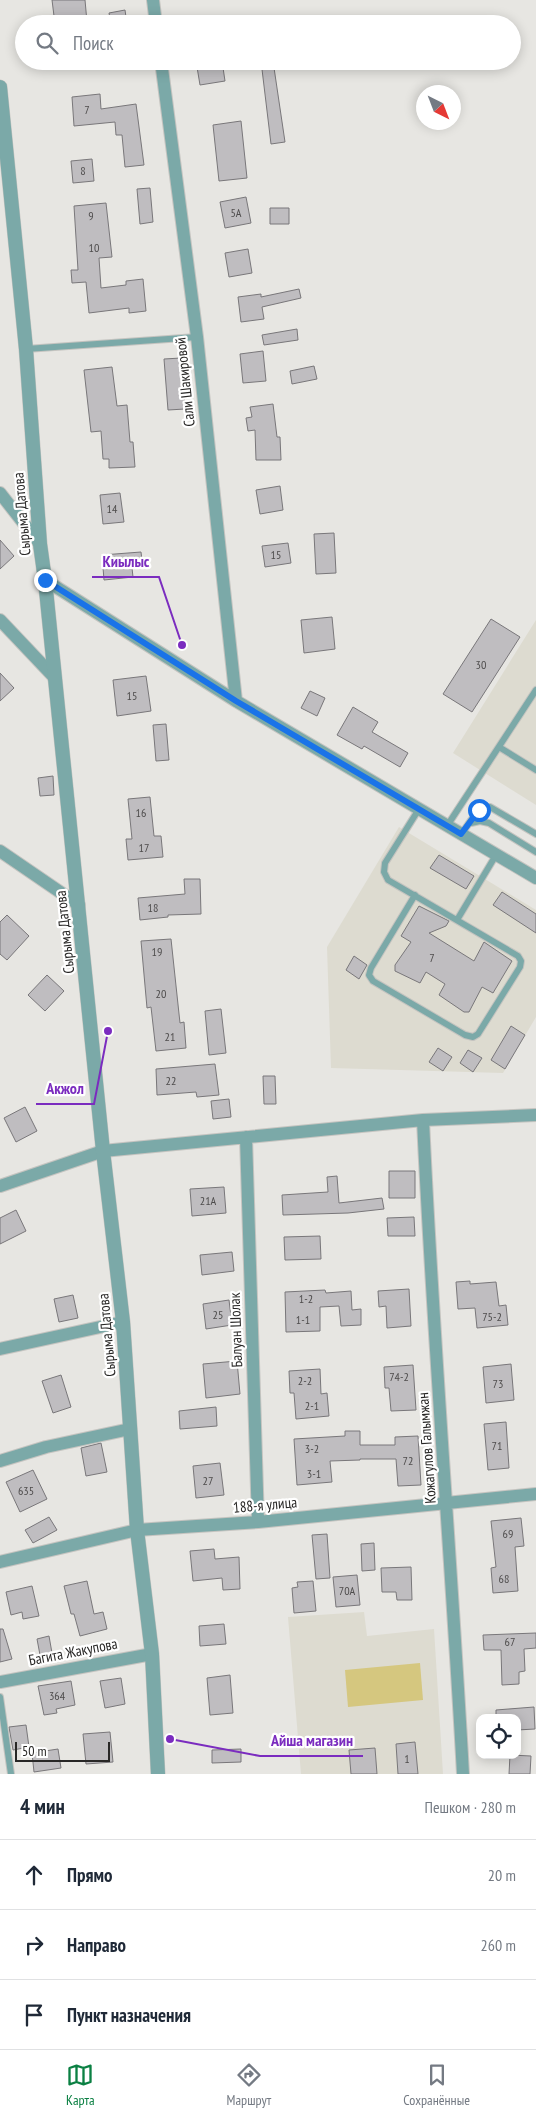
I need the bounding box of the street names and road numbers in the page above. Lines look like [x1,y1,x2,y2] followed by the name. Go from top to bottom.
[170,336,199,428] street label: Сали Шакировой
[8,472,35,556] street label: Сырыма Датова
[51,890,78,975] street label: Сырыма Датова
[225,1292,246,1368] street label: Балуан Шолак
[93,1293,120,1377] street label: Сырыма Датова
[413,1392,440,1504] street label: Кожагулов Галымжан
[232,1492,298,1517] street label: 188-я улица
[27,1634,119,1669] street label: Багита Жакупова

